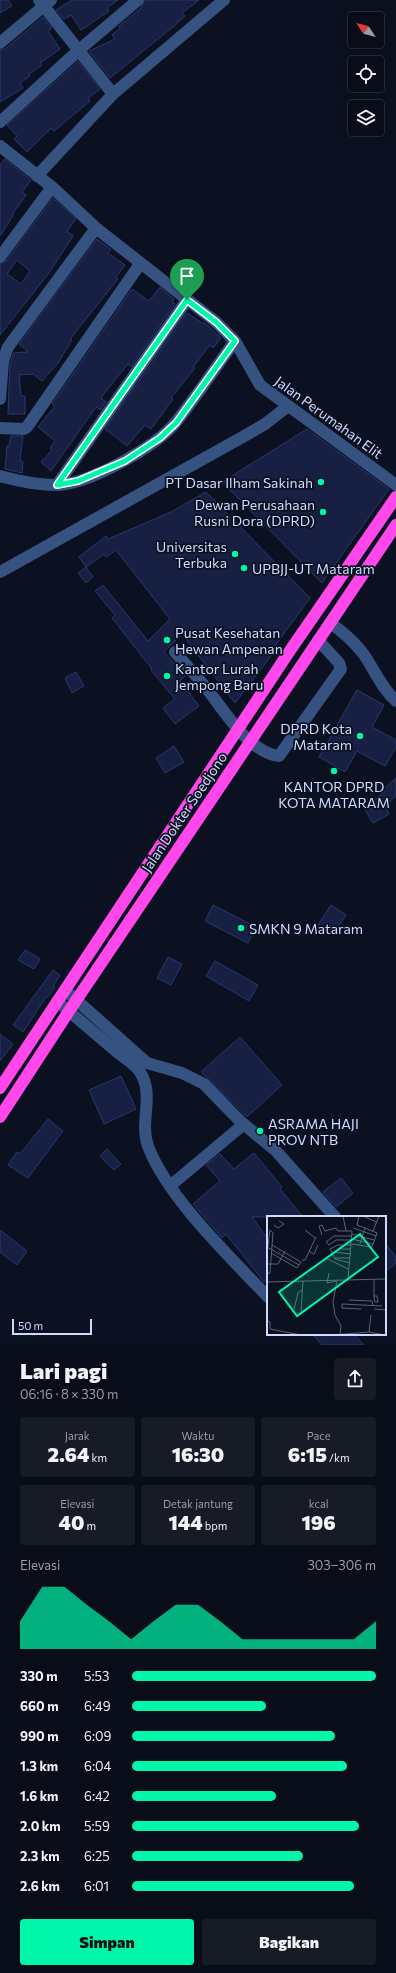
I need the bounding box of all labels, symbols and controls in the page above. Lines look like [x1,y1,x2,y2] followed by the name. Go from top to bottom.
[348,12,384,48] north arrow
[348,12,384,136] map controls
[348,56,384,92] button: locate
[348,100,384,136] button: layers
[170,259,204,300] pin
[176,265,198,287] icon: arrive
[272,372,386,462] street label: Jalan Perumahan Elit
[165,474,313,491] place label: PT Dasar Ilham Sakinah
[316,477,326,487] marker: PT Dasar Ilham Sakinah
[194,496,315,529] place label: Dewan Perusahaan Rusni Dora (DPRD)
[318,507,328,517] marker: Dewan Perusahaan Rusni Dora (DPRD)
[156,538,227,571] place label: Universitas Terbuka
[230,549,240,559] marker: Universitas Terbuka
[252,560,375,577] place label: UPBJJ-UT Mataram
[239,563,249,573] marker: UPBJJ-UT Mataram
[175,624,283,657] place label: Pusat Kesehatan Hewan Ampenan
[162,635,172,645] marker: Pusat Kesehatan Hewan Ampenan
[175,660,263,693] place label: Kantor Lurah Jempong Baru
[162,671,172,681] marker: Kantor Lurah Jempong Baru
[280,720,352,753] place label: DPRD Kota Mataram
[355,731,365,741] marker: DPRD Kota Mataram
[138,749,230,875] street label: Jalan Dokter Soedjono
[329,766,339,776] marker: KANTOR DPRD KOTA MATARAM
[278,778,390,811] place label: KANTOR DPRD KOTA MATARAM
[249,920,363,937] place label: SMKN 9 Mataram
[236,923,246,933] marker: SMKN 9 Mataram
[268,1115,359,1148] place label: ASRAMA HAJI PROV NTB
[255,1126,265,1136] marker: ASRAMA HAJI PROV NTB
[267,1216,386,1335] inset map
[12,1317,92,1336] scale bar
[18,1319,43,1332] text: 50 m
[20,1357,107,1384] text: Lari pagi
[334,1358,376,1400] button: share
[20,1386,118,1402] text: 06:16 · 8 × 330 m
[65,1429,90,1442] text: Jarak
[181,1429,215,1442] text: Waktu
[307,1429,331,1442] text: Pace
[48,1442,89,1466] text: 2.64
[172,1442,224,1466] text: 16:30
[288,1442,327,1466] text: 6:15
[89,1451,107,1464] text: km
[327,1451,350,1464] text: /km
[60,1497,94,1510] text: Elevasi
[163,1497,233,1510] text: Detak jantung
[309,1497,329,1510] text: kcal
[59,1510,84,1534] text: 40
[169,1510,203,1534] text: 144
[302,1510,336,1534] text: 196
[84,1519,96,1532] text: m
[203,1519,227,1532] text: bpm
[20,1557,60,1573] text: Elevasi
[307,1557,376,1573] text: 303–306 m
[20,1668,58,1684] text: 330 m
[84,1668,109,1684] text: 5:53
[20,1698,59,1714] text: 660 m
[84,1698,111,1714] text: 6:49
[20,1728,59,1744] text: 990 m
[84,1728,111,1744] text: 6:09
[20,1758,58,1774] text: 1.3 km
[84,1758,111,1774] text: 6:04
[20,1788,58,1804] text: 1.6 km
[84,1788,110,1804] text: 6:42
[20,1818,61,1834] text: 2.0 km
[84,1818,110,1834] text: 5:59
[20,1848,60,1864] text: 2.3 km
[84,1848,110,1864] text: 6:25
[20,1878,60,1894] text: 2.6 km
[84,1878,109,1894] text: 6:01
[20,1919,194,1965] button: Simpan
[202,1919,376,1965] button: Bagikan

